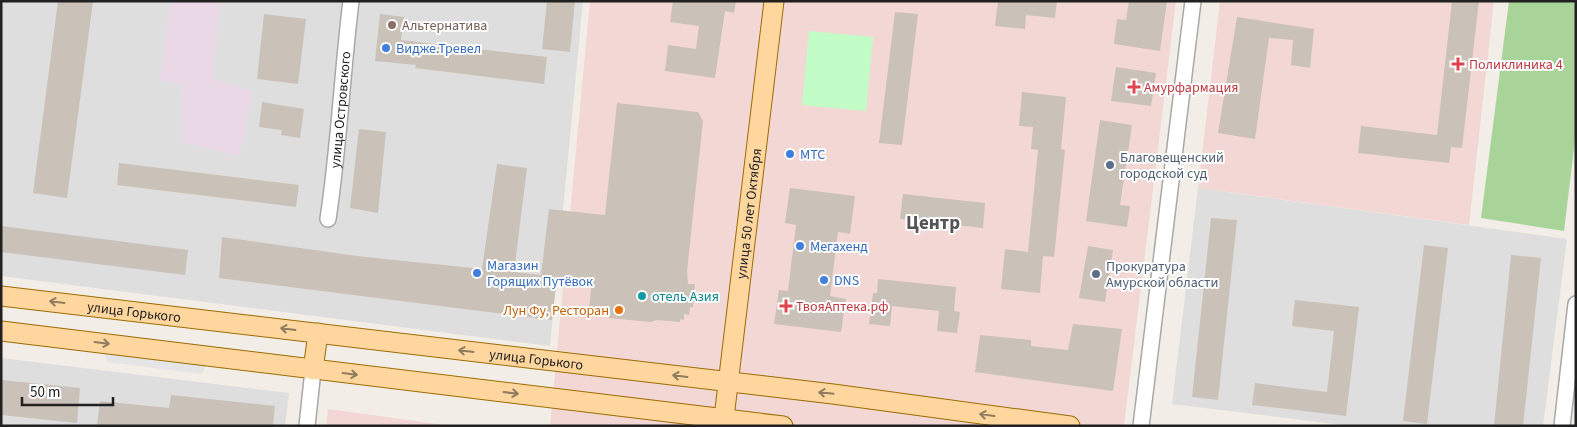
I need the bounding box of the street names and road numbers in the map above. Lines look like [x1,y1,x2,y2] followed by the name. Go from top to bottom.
[326,50,357,169] street label: улица Островского
[732,147,767,280] street label: улица 50 лет Октября
[86,297,182,328] street label: улица Горького
[488,345,584,375] street label: улица Горького

